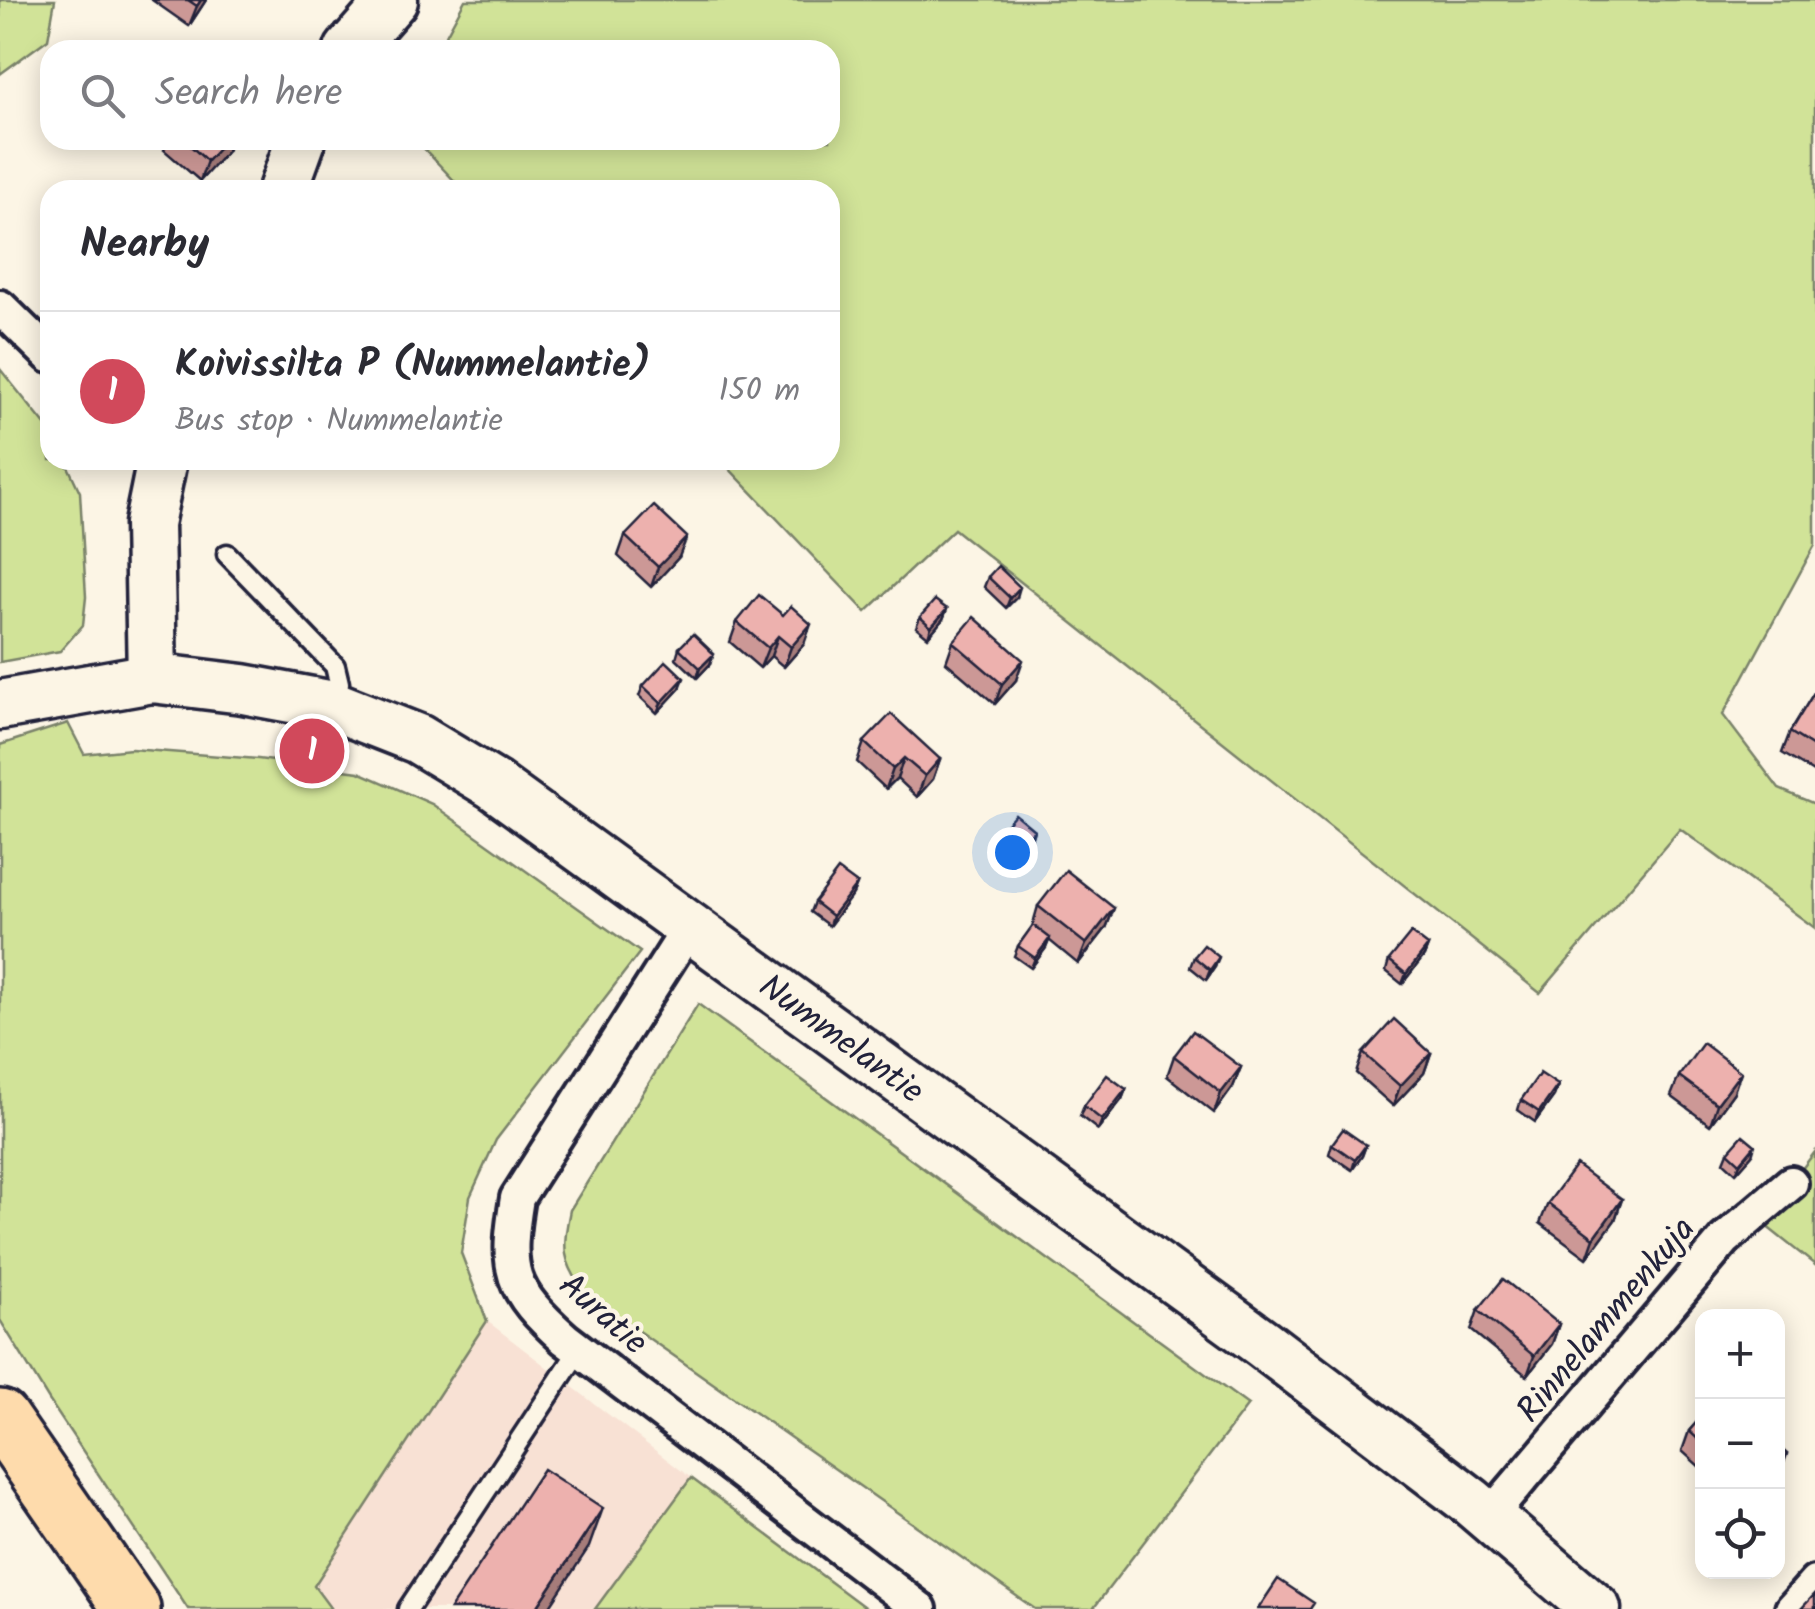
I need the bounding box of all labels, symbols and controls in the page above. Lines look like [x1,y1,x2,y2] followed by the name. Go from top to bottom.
[40,40,840,150] search box
[155,65,342,125] text: Search here
[75,68,130,123] icon: search
[80,212,209,279] text: Nearby
[175,336,651,396] text: Koivissilta P (Nummelantie)
[108,366,117,417] text: 1
[718,366,800,417] text: 150 m
[175,396,503,447] text: Bus stop · Nummelantie
[280,714,344,788] pin: 1
[987,827,1038,878] your location
[746,961,935,1120] street label: Nummelantie
[1504,1205,1711,1437] street label: Rinnelammenkuja
[545,1260,660,1371] street label: Auratie
[1695,1309,1785,1579] map controls
[1695,1309,1785,1399] button: +
[1695,1399,1785,1489] button: −
[1695,1489,1785,1579] button: locate

